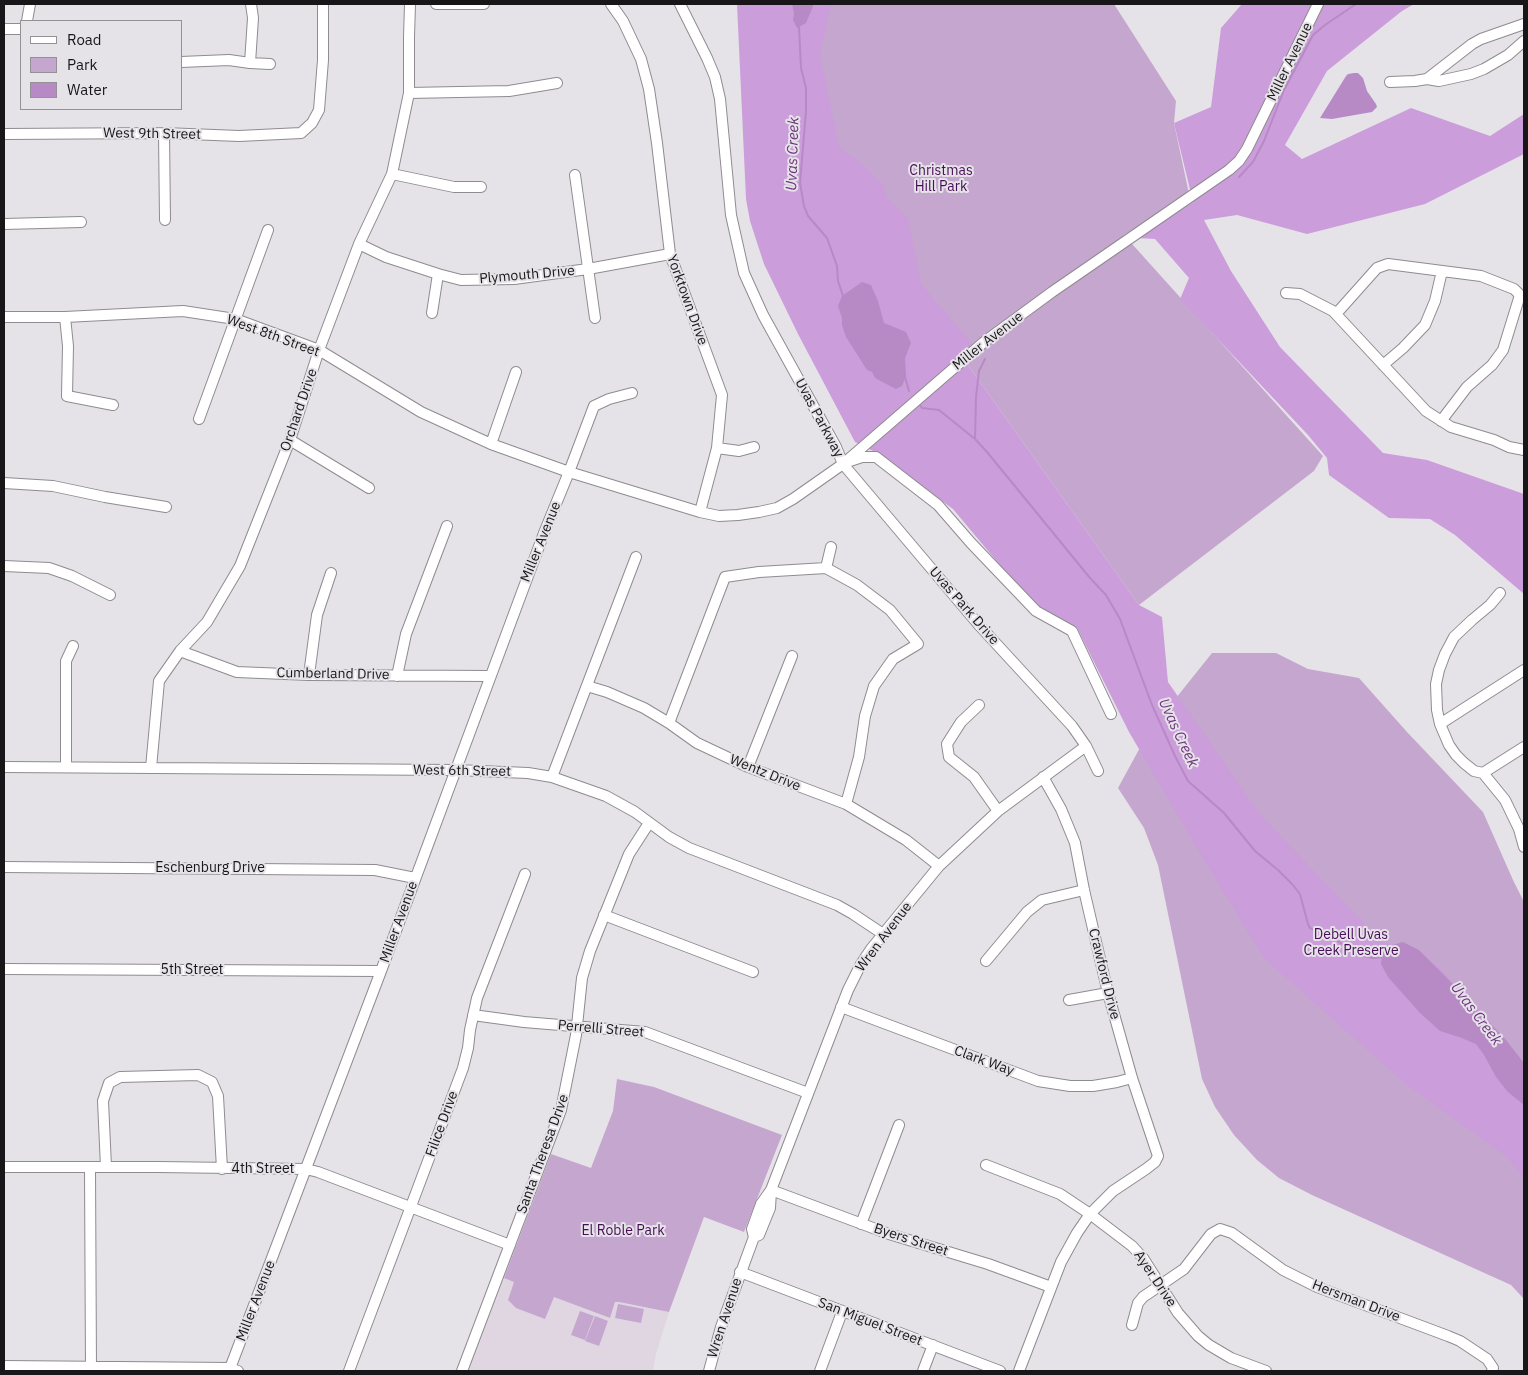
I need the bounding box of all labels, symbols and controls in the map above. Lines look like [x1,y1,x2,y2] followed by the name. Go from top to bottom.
[20,20,182,110] legend
[1264,20,1316,104] street label: Miller Avenue
[67,30,102,49] text: Road
[67,55,97,74] text: Park
[67,80,107,99] text: Water
[783,117,803,191] water label: Uvas Creek
[103,125,201,143] street label: West 9th Street
[909,163,973,196] park label: Christmas Hill Park
[663,253,711,347] street label: Yorktown Drive
[479,262,575,288] street label: Plymouth Drive
[949,308,1027,374] street label: Miller Avenue
[224,311,322,361] street label: West 8th Street
[277,366,321,454] street label: Orchard Drive
[791,376,847,460] street label: Uvas Parkway
[517,499,565,585] street label: Miller Avenue
[926,564,1002,648] street label: Uvas Park Drive
[276,665,390,683] street label: Cumberland Drive
[1154,696,1202,770] water label: Uvas Creek
[727,751,803,795] street label: Wentz Drive
[413,762,511,780] street label: West 6th Street
[155,860,265,876] street label: Eschenburg Drive
[377,879,421,965] street label: Miller Avenue
[852,899,916,975] street label: Wren Avenue
[1085,927,1123,1021] street label: Crawford Drive
[1303,927,1399,960] park label: Debell Uvas Creek Preserve
[161,962,223,978] street label: 5th Street
[1447,979,1505,1049] water label: Uvas Creek
[557,1017,645,1041] street label: Perrelli Street
[952,1042,1016,1080] street label: Clark Way
[422,1089,462,1159] street label: Filice Drive
[514,1092,572,1216] street label: Santa Theresa Drive
[232,1161,294,1177] street label: 4th Street
[872,1220,950,1260] street label: Byers Street
[581,1223,665,1239] park label: El Roble Park
[1130,1248,1180,1310] street label: Ayer Drive
[233,1258,279,1344] street label: Miller Avenue
[704,1276,746,1360] street label: Wren Avenue
[1310,1276,1402,1326] street label: Hersman Drive
[816,1294,924,1350] street label: San Miguel Street

